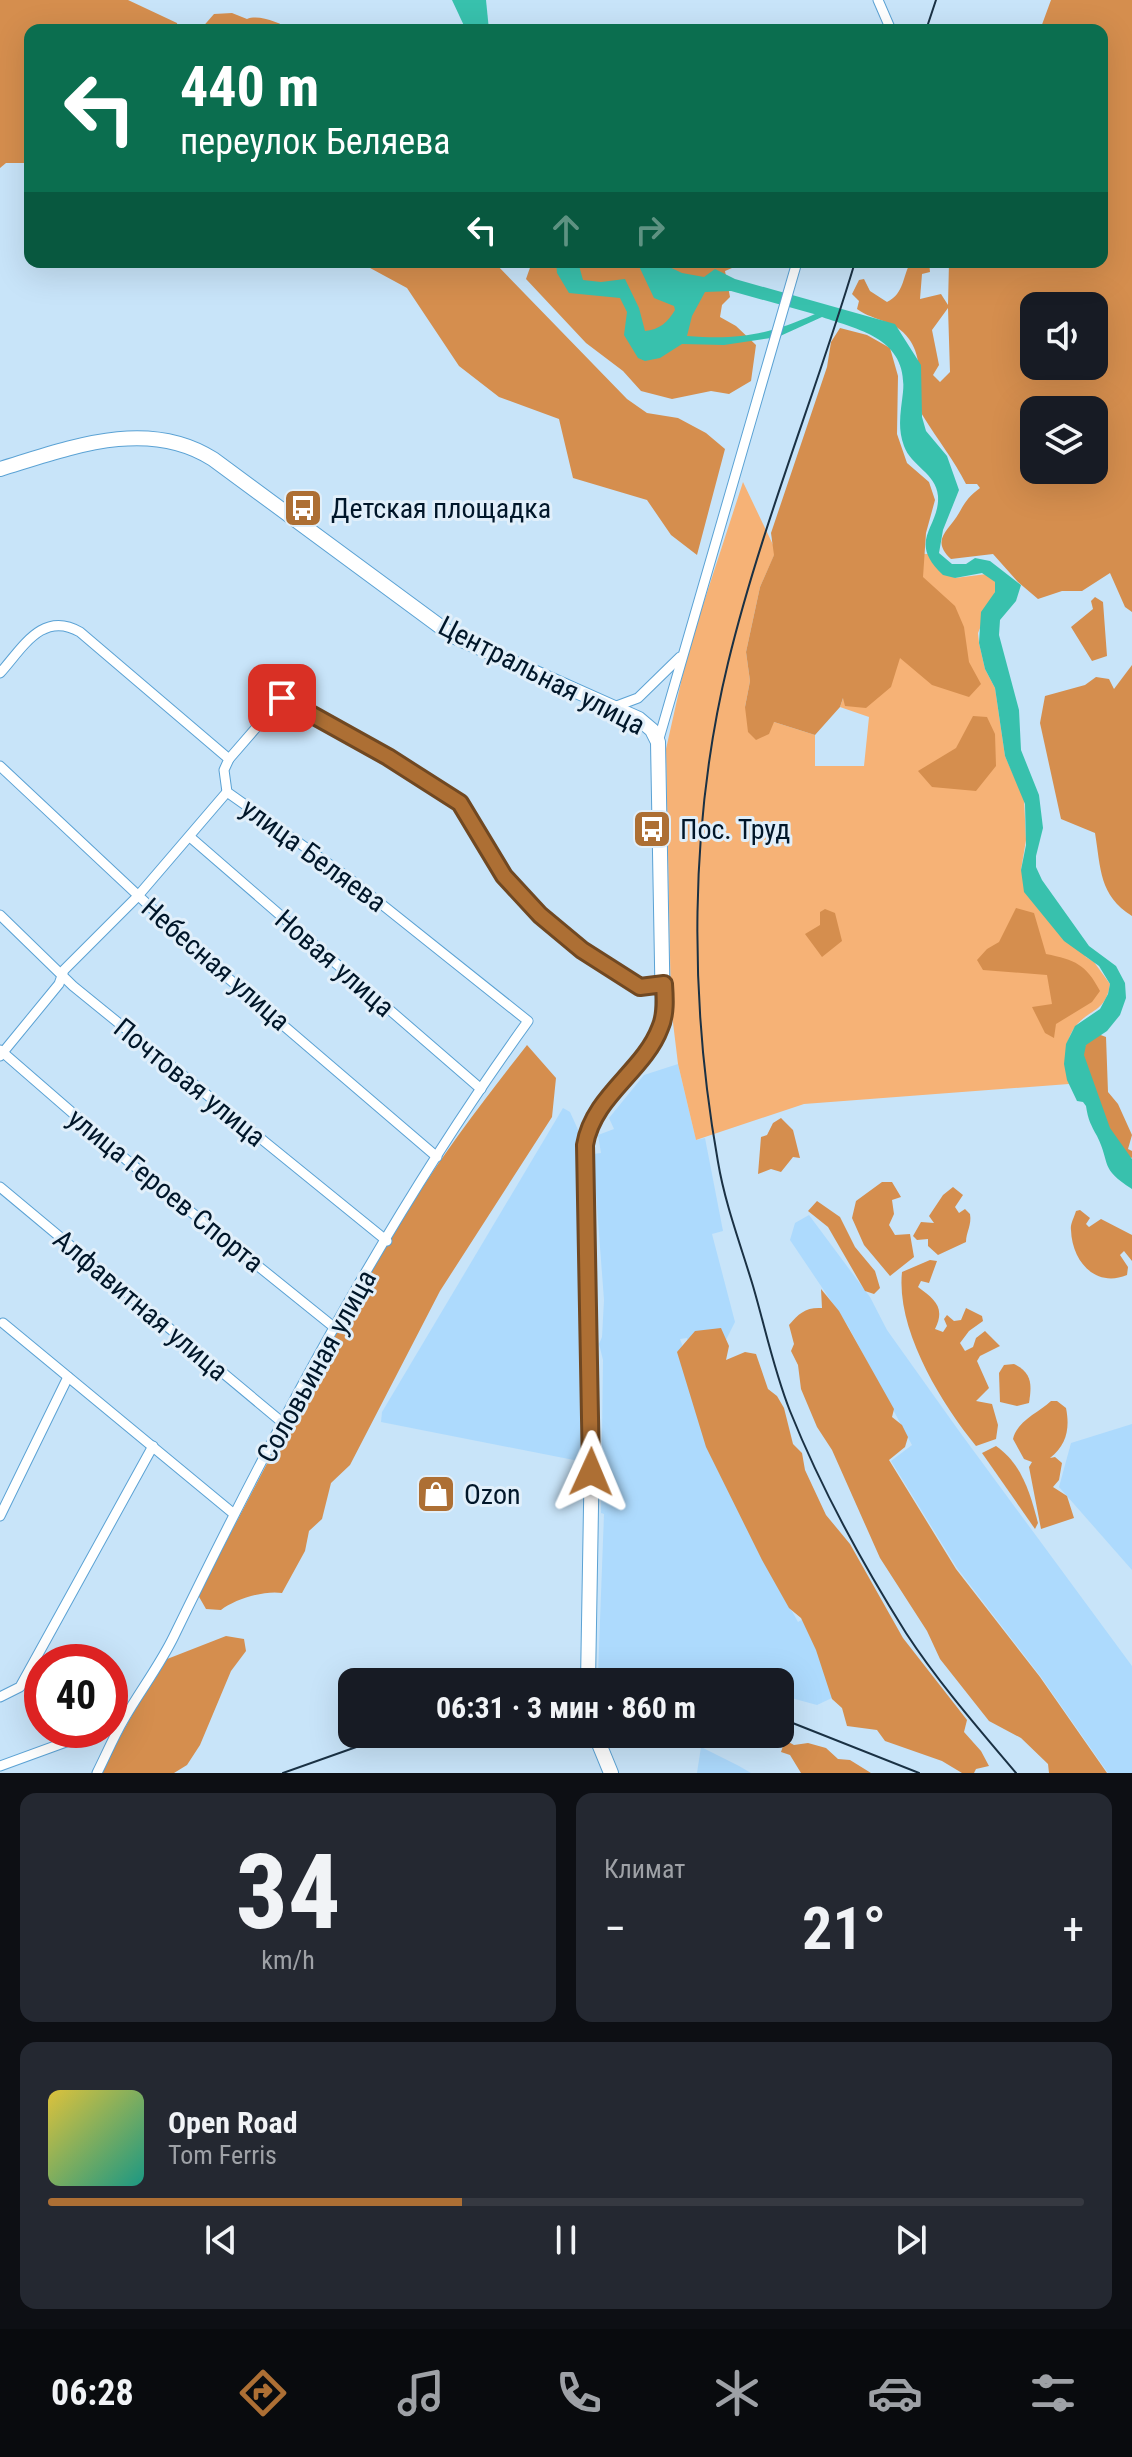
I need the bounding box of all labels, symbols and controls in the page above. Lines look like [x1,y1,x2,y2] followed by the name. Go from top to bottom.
[180,54,319,120] text: 440 m
[48,56,152,160] icon: left
[180,121,451,163] text: переулок Беляева
[460,208,504,252] icon: left
[544,208,588,252] icon: ahead
[628,208,672,252] icon: right
[1020,292,1108,484] map controls
[1020,292,1108,380] button: sound
[1020,396,1108,484] button: layers
[282,487,324,529] bus stop icon: Детская площадка
[331,492,551,525] place label: Детская площадка
[433,609,651,742] street label: Центральная улица
[248,664,316,732] pin
[260,676,304,720] icon: arrive
[235,792,393,919] street label: улица Беляева
[631,808,673,850] bus stop icon: Пос. Труд
[680,813,790,846] place label: Пос. Труд
[135,891,296,1038] street label: Небесная улица
[269,903,401,1024] street label: Новая улица
[107,1011,272,1154] street label: Почтовая улица
[61,1101,270,1279] street label: улица Героев Спорта
[47,1223,235,1388] street label: Алфавитная улица
[250,1264,383,1468] street label: Соловьиная улица
[549,1430,633,1514] position arrow
[415,1473,457,1515] shop icon: Ozon
[464,1478,521,1511] place label: Ozon
[24,1644,128,1748] speed limit sign: 40
[436,1690,696,1725] text: 06:31 · 3 мин · 860 m
[235,1832,341,1953] text: 34
[604,1854,685,1884] text: Климат
[802,1893,886,1964] text: 21°
[604,1903,626,1955] text: −
[1062,1903,1084,1955] text: +
[261,1945,315,1975] text: km/h
[168,2105,298,2140] text: Open Road
[168,2140,277,2170] text: Tom Ferris
[199,2218,243,2262] icon: previous
[544,2218,588,2262] icon: pause
[889,2218,933,2262] icon: next
[235,2365,291,2421] icon: directions
[393,2365,449,2421] icon: music
[551,2365,607,2421] icon: phone
[709,2365,765,2421] icon: climate
[867,2365,923,2421] icon: car
[1025,2365,1081,2421] icon: filters
[51,2372,134,2414] text: 06:28

